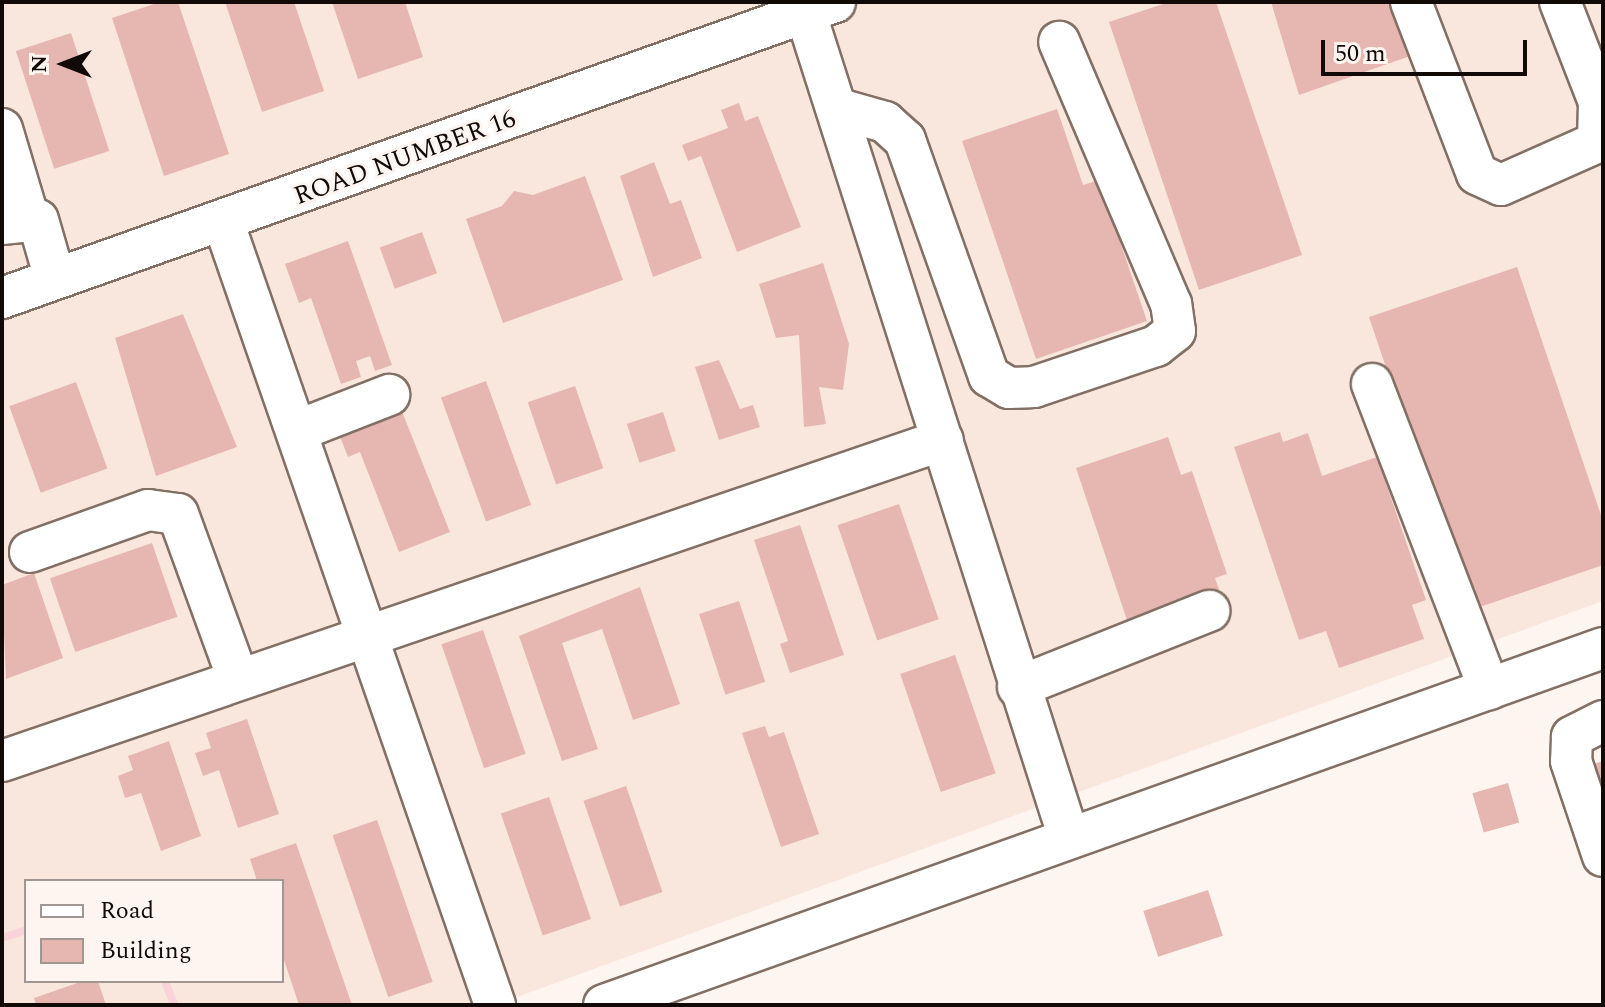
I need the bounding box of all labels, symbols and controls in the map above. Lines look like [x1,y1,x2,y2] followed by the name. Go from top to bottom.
[24,24,104,104] north arrow
[1325,24,1531,74] scale bar
[1335,36,1386,72] text: 50 m
[23,55,56,73] text: N
[290,103,520,213] street label: ROAD NUMBER 16
[24,879,284,983] legend
[100,893,154,929] text: Road
[100,933,192,969] text: Building

